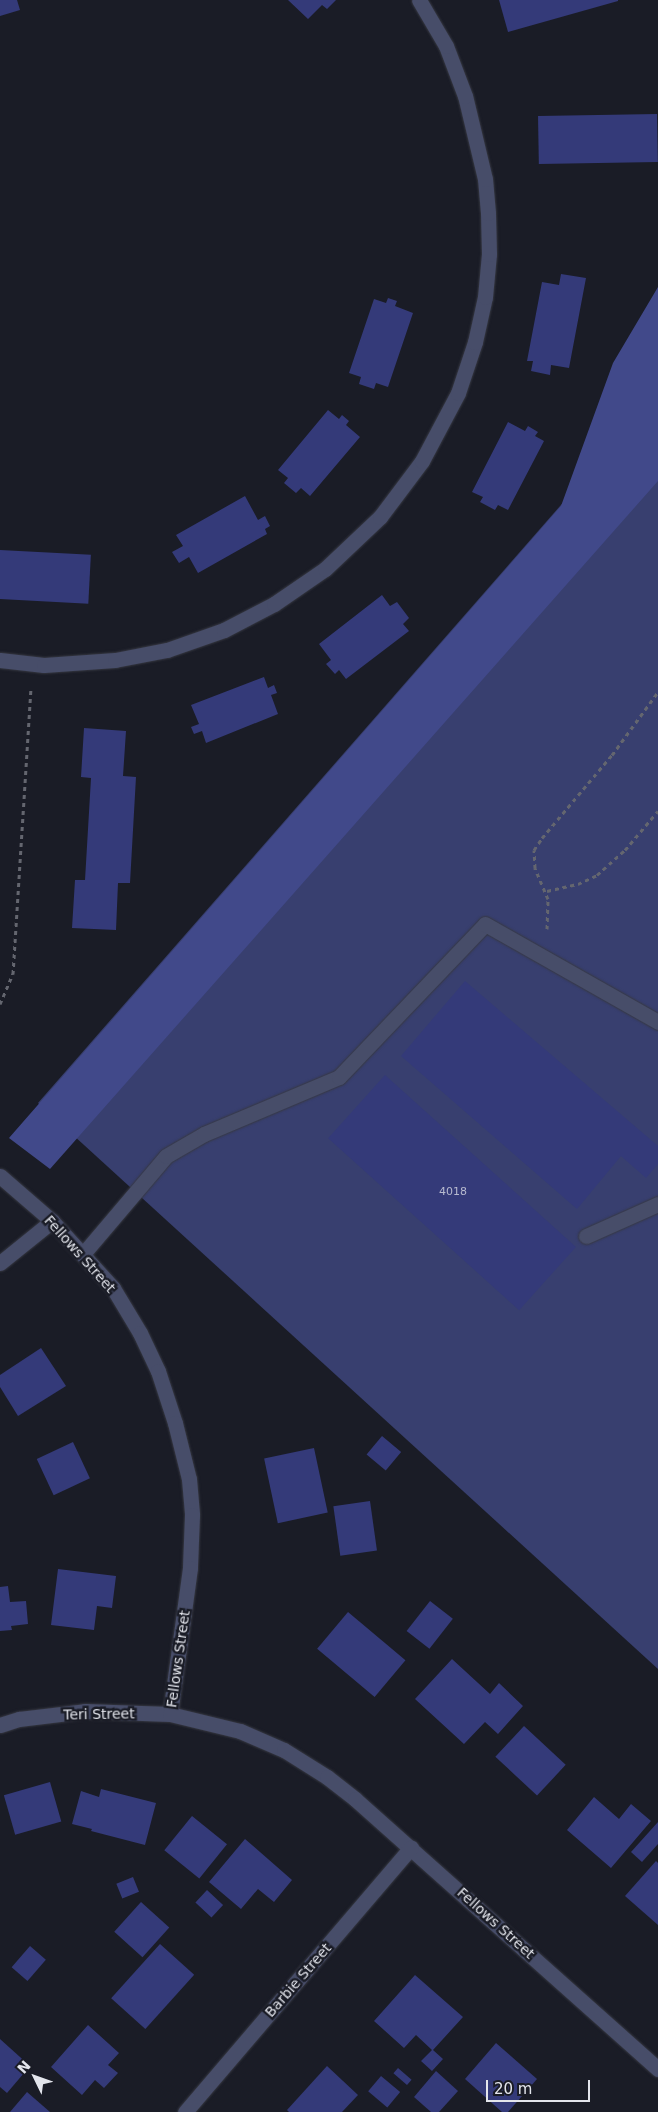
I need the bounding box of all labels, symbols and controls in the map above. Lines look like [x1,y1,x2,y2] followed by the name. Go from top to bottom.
[439,1185,467,1199] house number: 4018
[41,1212,119,1296] street label: Fellows Street
[163,1609,193,1709] street label: Fellows Street
[63,1705,135,1723] street label: Teri Street
[454,1884,538,1962] street label: Fellows Street
[261,1940,335,2020] street label: Barbie Street
[10,2052,60,2102] north arrow
[14,2057,34,2077] text: N
[488,2070,592,2102] scale bar
[494,2080,532,2098] text: 20 m

